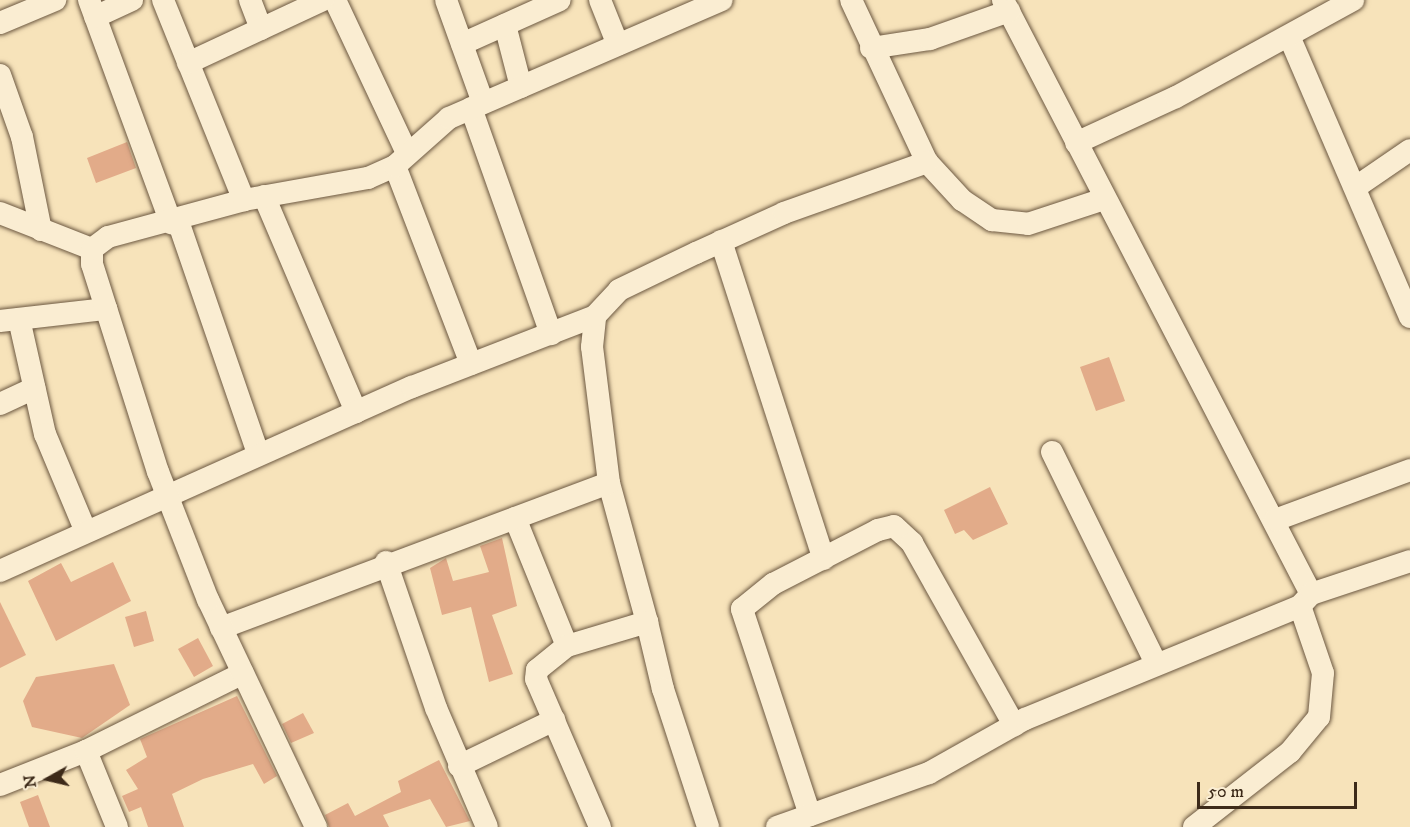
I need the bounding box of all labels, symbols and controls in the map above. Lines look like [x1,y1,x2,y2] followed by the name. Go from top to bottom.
[18,749,78,809] north arrow
[1200,770,1360,808] scale bar
[19,774,41,789] text: N
[1208,781,1244,803] text: 50 m

